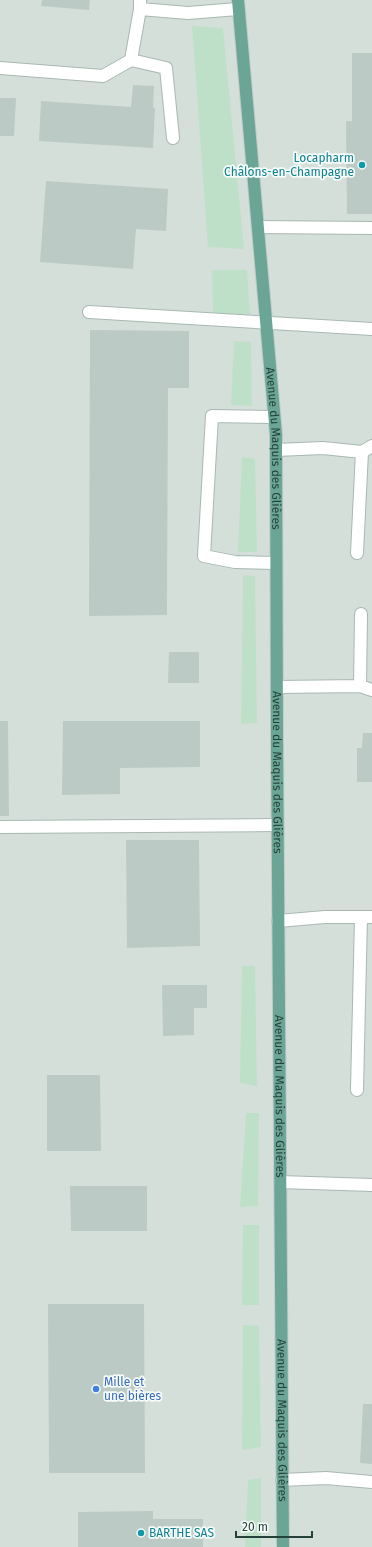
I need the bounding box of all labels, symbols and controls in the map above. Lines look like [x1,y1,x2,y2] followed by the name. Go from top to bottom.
[224,151,354,179] place label: Locapharm Châlons-en-Champagne
[357,160,367,170] marker: Locapharm Châlons-en-Champagne
[263,367,283,530] street label: Avenue du Maquis des Glières
[270,691,285,854] street label: Avenue du Maquis des Glières
[272,1015,287,1178] street label: Avenue du Maquis des Glières
[274,1339,290,1502] street label: Avenue du Maquis des Glières
[104,1375,162,1403] place label: Mille et une bières
[91,1384,101,1394] marker: Mille et une bières
[236,1513,312,1539] scale bar
[242,1520,268,1534] text: 20 m
[149,1526,214,1540] place label: BARTHE SAS
[136,1528,146,1538] marker: BARTHE SAS

